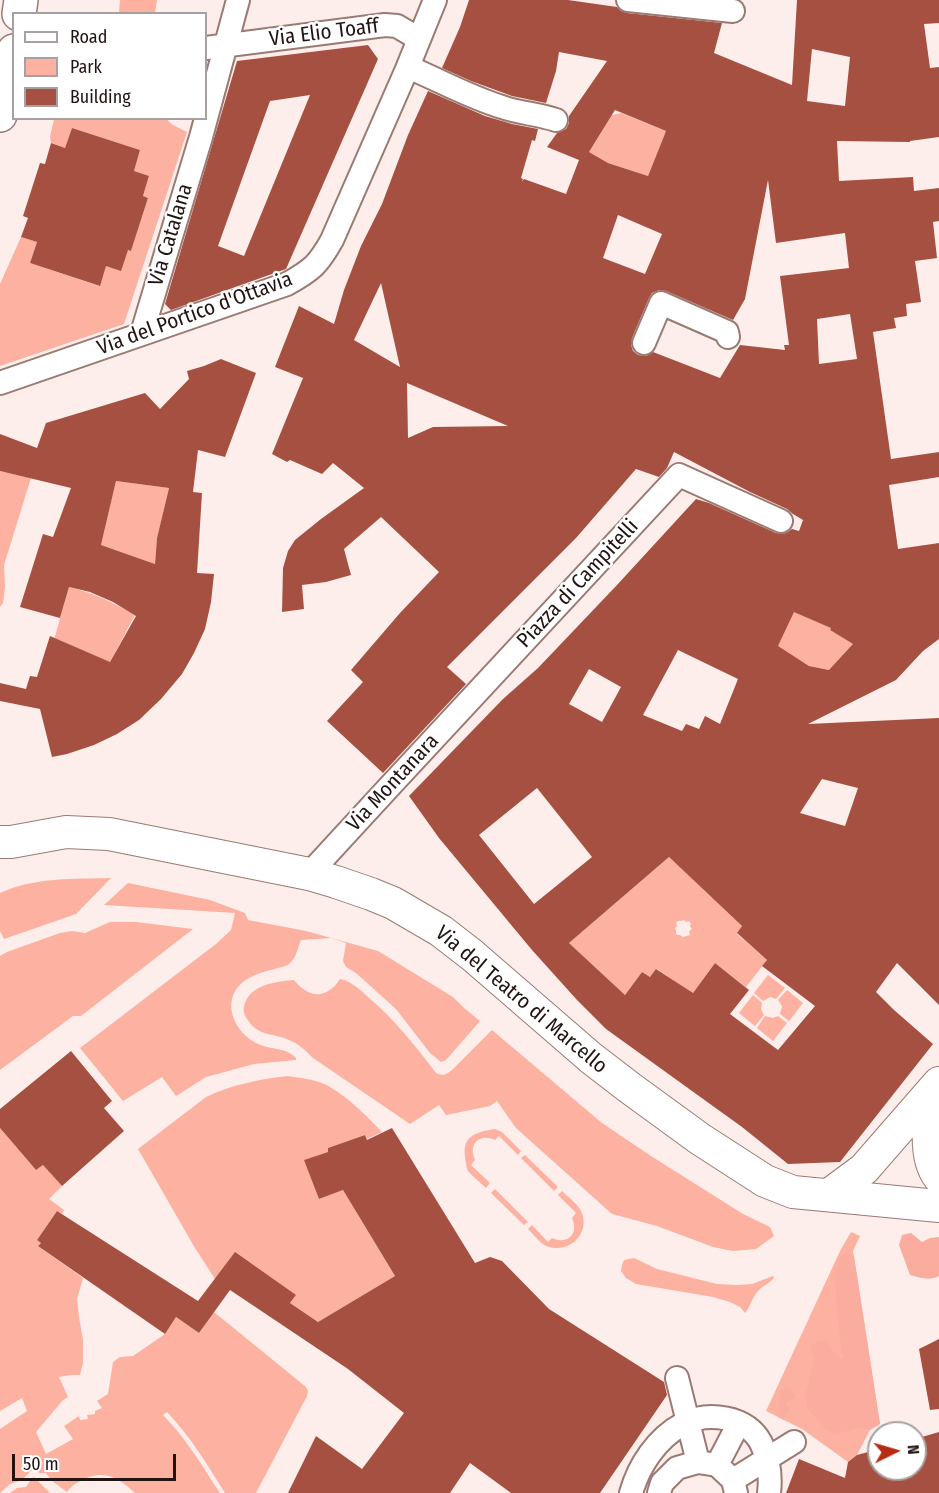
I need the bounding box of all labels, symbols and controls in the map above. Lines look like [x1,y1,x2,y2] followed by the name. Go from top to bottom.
[12,12,207,120] legend
[268,14,380,52] street label: Via Elio Toaff
[70,26,107,48] text: Road
[70,56,102,78] text: Park
[70,86,131,108] text: Building
[143,181,199,289] street label: Via Catalana
[94,267,296,361] street label: Via del Portico d'Ottavia
[512,515,644,653] street label: Piazza di Campitelli
[342,729,444,837] street label: Via Montanara
[430,921,612,1079] street label: Via del Teatro di Marcello
[867,1421,927,1481] north arrow
[15,1442,178,1480] scale bar
[904,1444,923,1455] text: N
[23,1453,59,1475] text: 50 m

